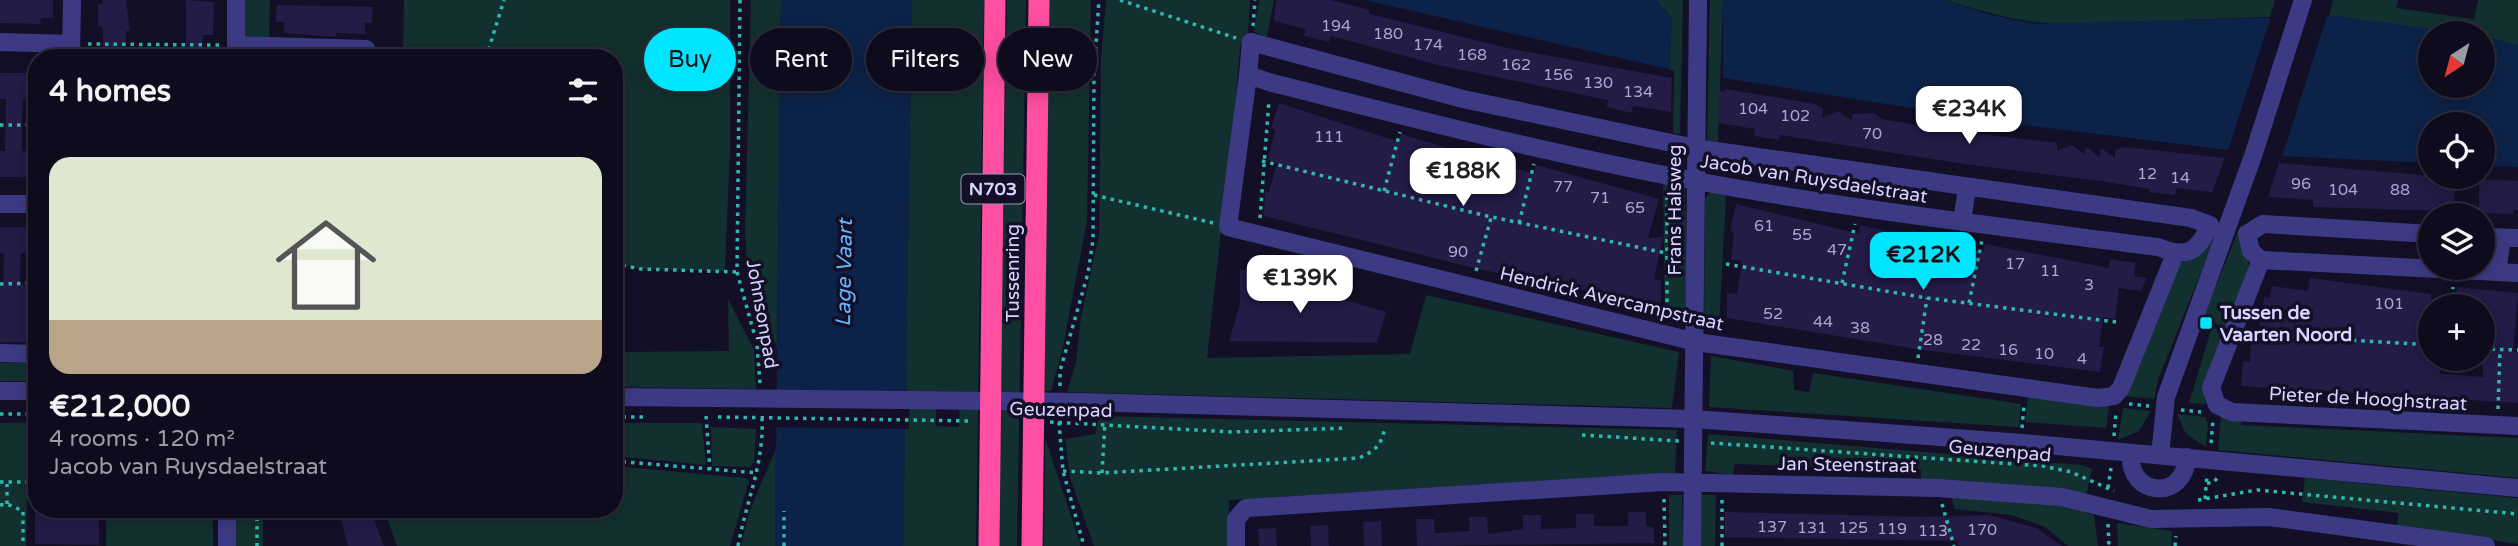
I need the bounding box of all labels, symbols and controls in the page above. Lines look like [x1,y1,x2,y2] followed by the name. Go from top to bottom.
[1321,16,1351,36] house number: 194
[2418,21,2496,98] north arrow
[2418,21,2495,371] map controls
[1373,24,1403,44] house number: 180
[644,28,736,91] chip: Buy
[750,28,852,91] chip: Rent
[866,28,984,91] chip: Filters
[998,28,1097,91] chip: New
[1413,35,1443,55] house number: 174
[1457,45,1487,65] house number: 168
[1501,55,1531,75] house number: 162
[1543,65,1573,85] house number: 156
[564,72,602,110] icon: filters
[49,73,171,110] text: 4 homes
[1583,73,1613,93] house number: 130
[1623,82,1653,102] house number: 134
[1920,86,2018,146] pin: €234K
[1932,95,2006,123] text: €234K
[1738,99,1768,119] house number: 104
[1780,106,1810,126] house number: 102
[2418,112,2495,189] button: locate
[1862,124,1882,144] house number: 70
[1314,127,1344,147] house number: 111
[1664,144,1686,276] street label: Frans Halsweg
[1414,148,1512,208] pin: €188K
[1699,150,1929,208] street label: Jacob van Ruysdaelstraat
[1426,157,1500,185] text: €188K
[2137,164,2157,184] house number: 12
[2170,168,2190,188] house number: 14
[962,174,1024,204] road number: N703
[2291,174,2311,194] house number: 96
[1553,177,1573,197] house number: 77
[2328,180,2358,200] house number: 104
[2390,180,2410,200] house number: 88
[1590,188,1610,208] house number: 71
[1625,198,1645,218] house number: 65
[263,202,389,328] icon: home
[2418,203,2495,280] button: layers
[1754,216,1774,236] house number: 61
[831,217,858,327] water label: Lage Vaart
[1002,224,1024,322] street label: Tussenring
[1792,225,1812,245] house number: 55
[1874,232,1972,292] pin: €212K
[1827,240,1847,260] house number: 47
[1886,241,1960,269] text: €212K
[1448,242,1468,262] house number: 90
[2005,254,2025,274] house number: 17
[1251,256,1349,315] pin: €139K
[742,258,782,370] street label: Johnsonpad
[2040,261,2060,281] house number: 11
[1498,262,1726,335] street label: Hendrick Avercampstraat
[1263,264,1337,292] text: €139K
[2084,275,2094,295] house number: 3
[2374,294,2404,314] house number: 101
[2418,294,2495,371] button: +
[2219,302,2352,346] place label: Tussen de Vaarten Noord
[1763,304,1783,324] house number: 52
[1813,312,1833,332] house number: 44
[2198,315,2214,331] marker: Tussen de Vaarten Noord
[1850,318,1870,338] house number: 38
[1923,330,1943,350] house number: 28
[1961,335,1981,355] house number: 22
[1998,340,2018,360] house number: 16
[2034,344,2054,364] house number: 10
[2077,349,2087,369] house number: 4
[2268,383,2468,415] street label: Pieter de Hooghstraat
[49,388,190,425] text: €212,000
[1009,398,1113,422] street label: Geuzenpad
[49,425,235,453] text: 4 rooms · 120 m²
[1948,436,2052,466] street label: Geuzenpad
[49,453,327,481] text: Jacob van Ruysdaelstraat
[1777,453,1917,477] street label: Jan Steenstraat
[1757,517,1787,537] house number: 137
[1797,518,1827,538] house number: 131
[1838,518,1868,538] house number: 125
[1877,519,1907,539] house number: 119
[1967,520,1997,540] house number: 170
[1918,521,1948,541] house number: 113

